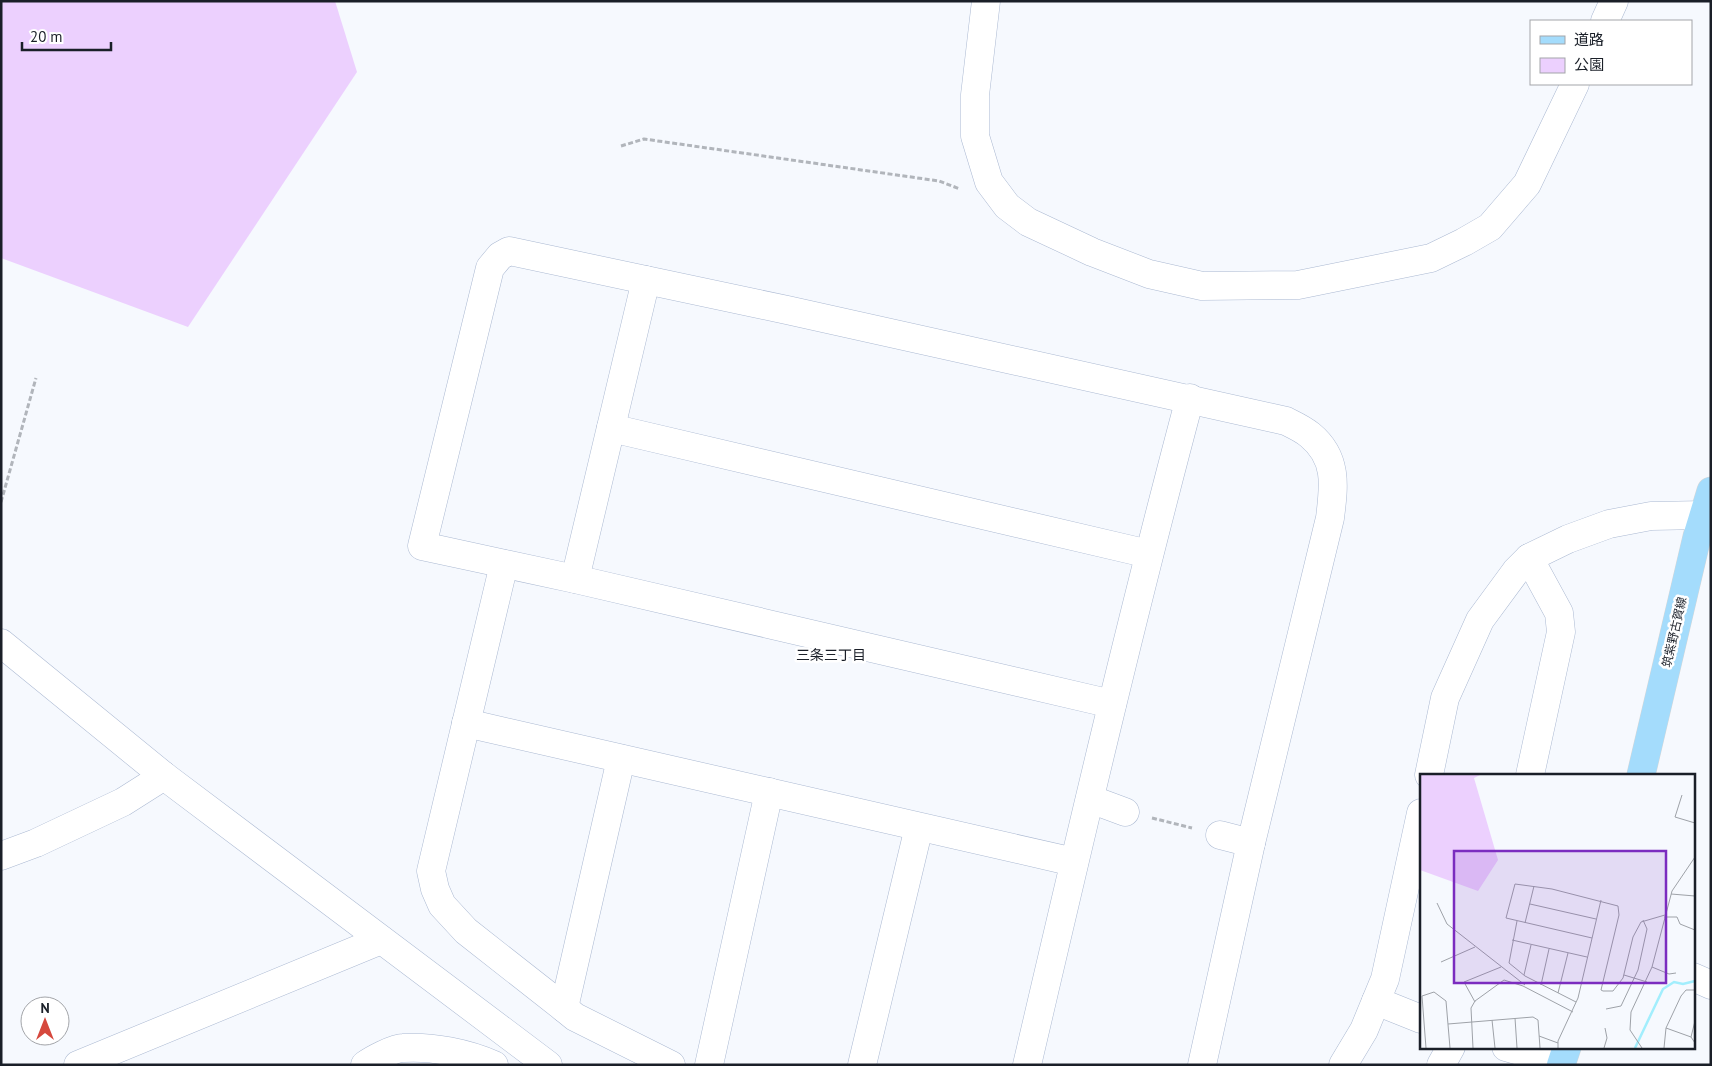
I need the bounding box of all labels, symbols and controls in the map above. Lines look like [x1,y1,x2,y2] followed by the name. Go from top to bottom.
[22,20,111,52] scale bar
[1530,20,1692,85] legend
[30,27,63,46] text: 20 m
[1574,30,1604,49] text: 道路
[1574,55,1604,74] text: 公園
[1659,595,1689,669] street label: 筑紫野古賀線
[796,646,866,664] district label: 三条三丁目
[1420,774,1694,1048] inset map
[20,996,70,1046] north arrow
[40,999,50,1017] text: N

